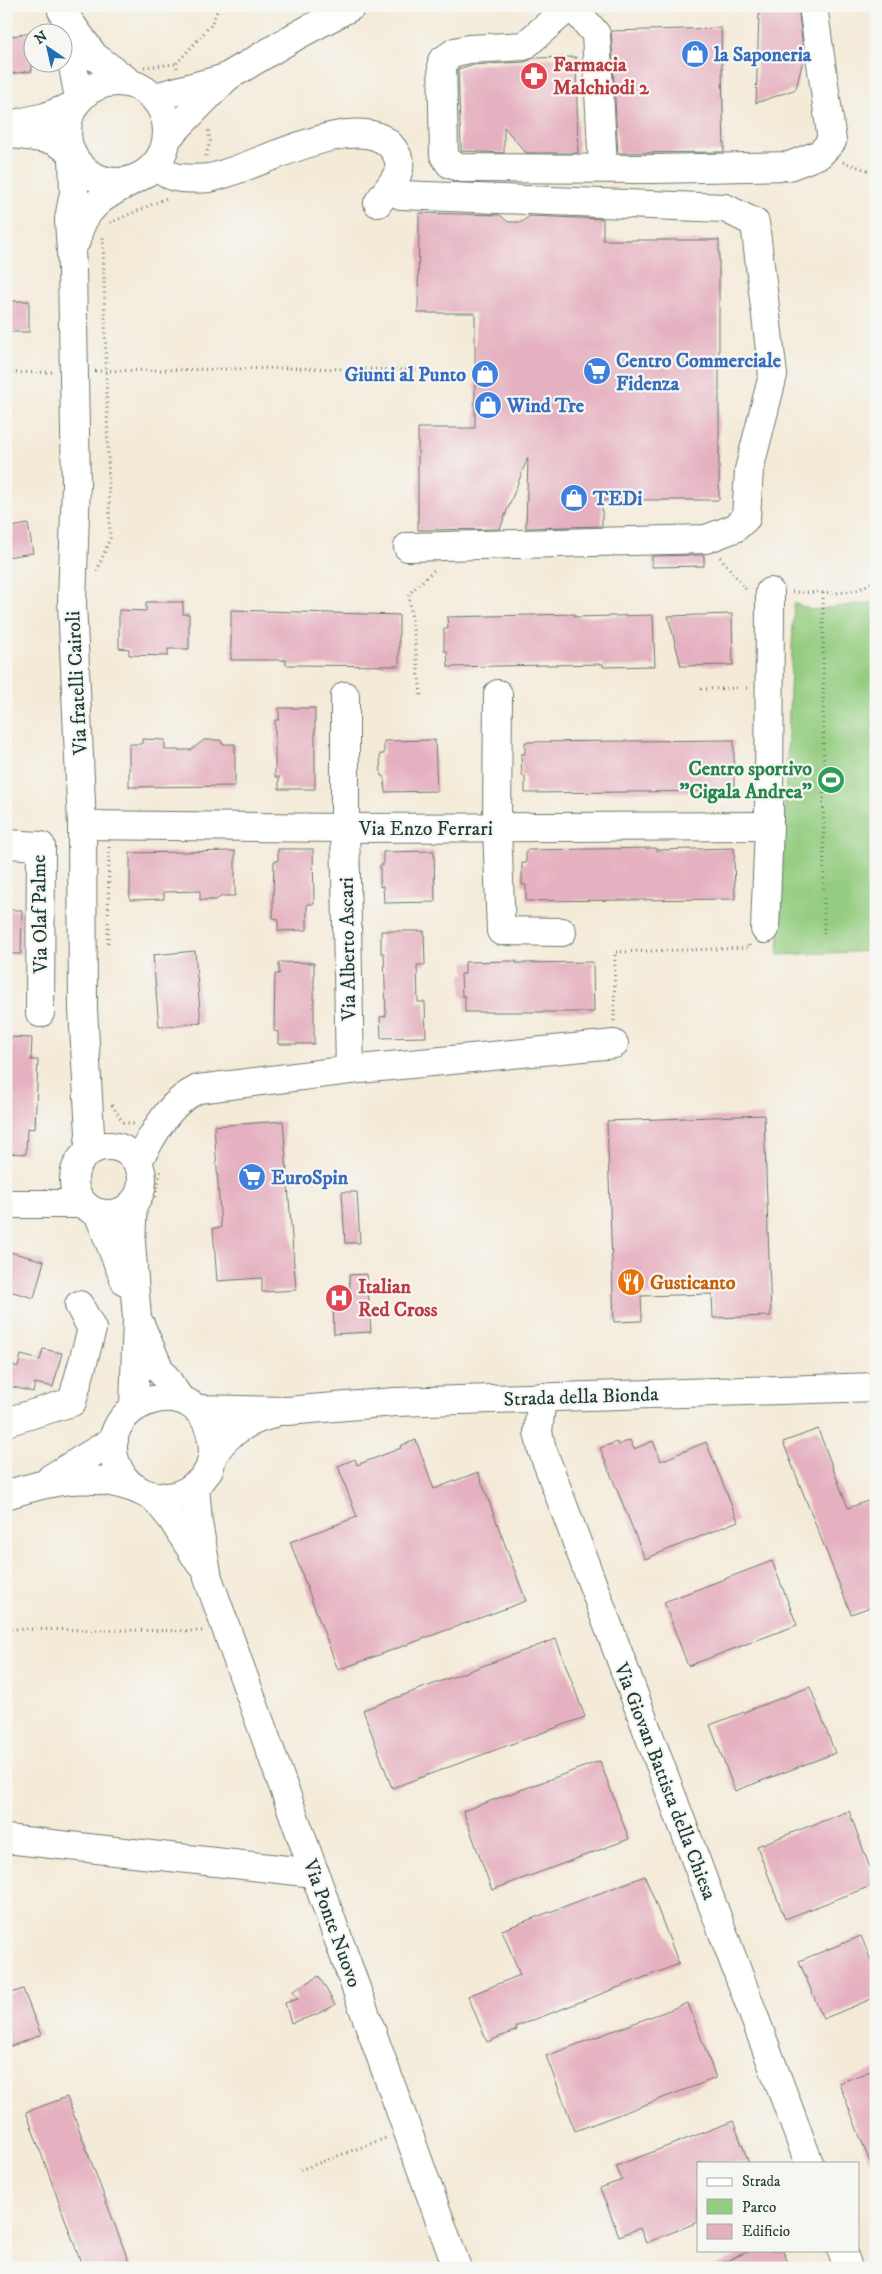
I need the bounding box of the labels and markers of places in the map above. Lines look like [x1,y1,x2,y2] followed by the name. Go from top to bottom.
[680,39,710,69] shop icon: la Saponeria
[713,43,812,68] place label: la Saponeria
[553,53,650,101] place label: Farmacia Malchiodi 2
[519,61,549,91] pharmacy icon: Farmacia Malchiodi 2
[616,349,782,397] place label: Centro Commerciale Fidenza
[582,356,612,386] supermarket icon: Centro Commerciale Fidenza
[470,359,500,389] shop icon: Giunti al Punto
[345,363,466,388] place label: Giunti al Punto
[473,390,503,420] shop icon: Wind Tre
[506,394,585,419] place label: Wind Tre
[559,483,589,513] shop icon: TEDi
[592,487,642,512] place label: TEDi
[680,757,812,805] place label: Centro sportivo "Cigala Andrea"
[816,765,846,795] sports icon: Centro sportivo "Cigala Andrea"
[237,1162,267,1192] supermarket icon: EuroSpin
[271,1166,349,1191] place label: EuroSpin
[616,1267,646,1297] restaurant icon: Gusticanto
[650,1271,736,1296] place label: Gusticanto
[358,1275,438,1323] place label: Italian Red Cross
[324,1283,354,1313] hospital icon: Italian Red Cross

